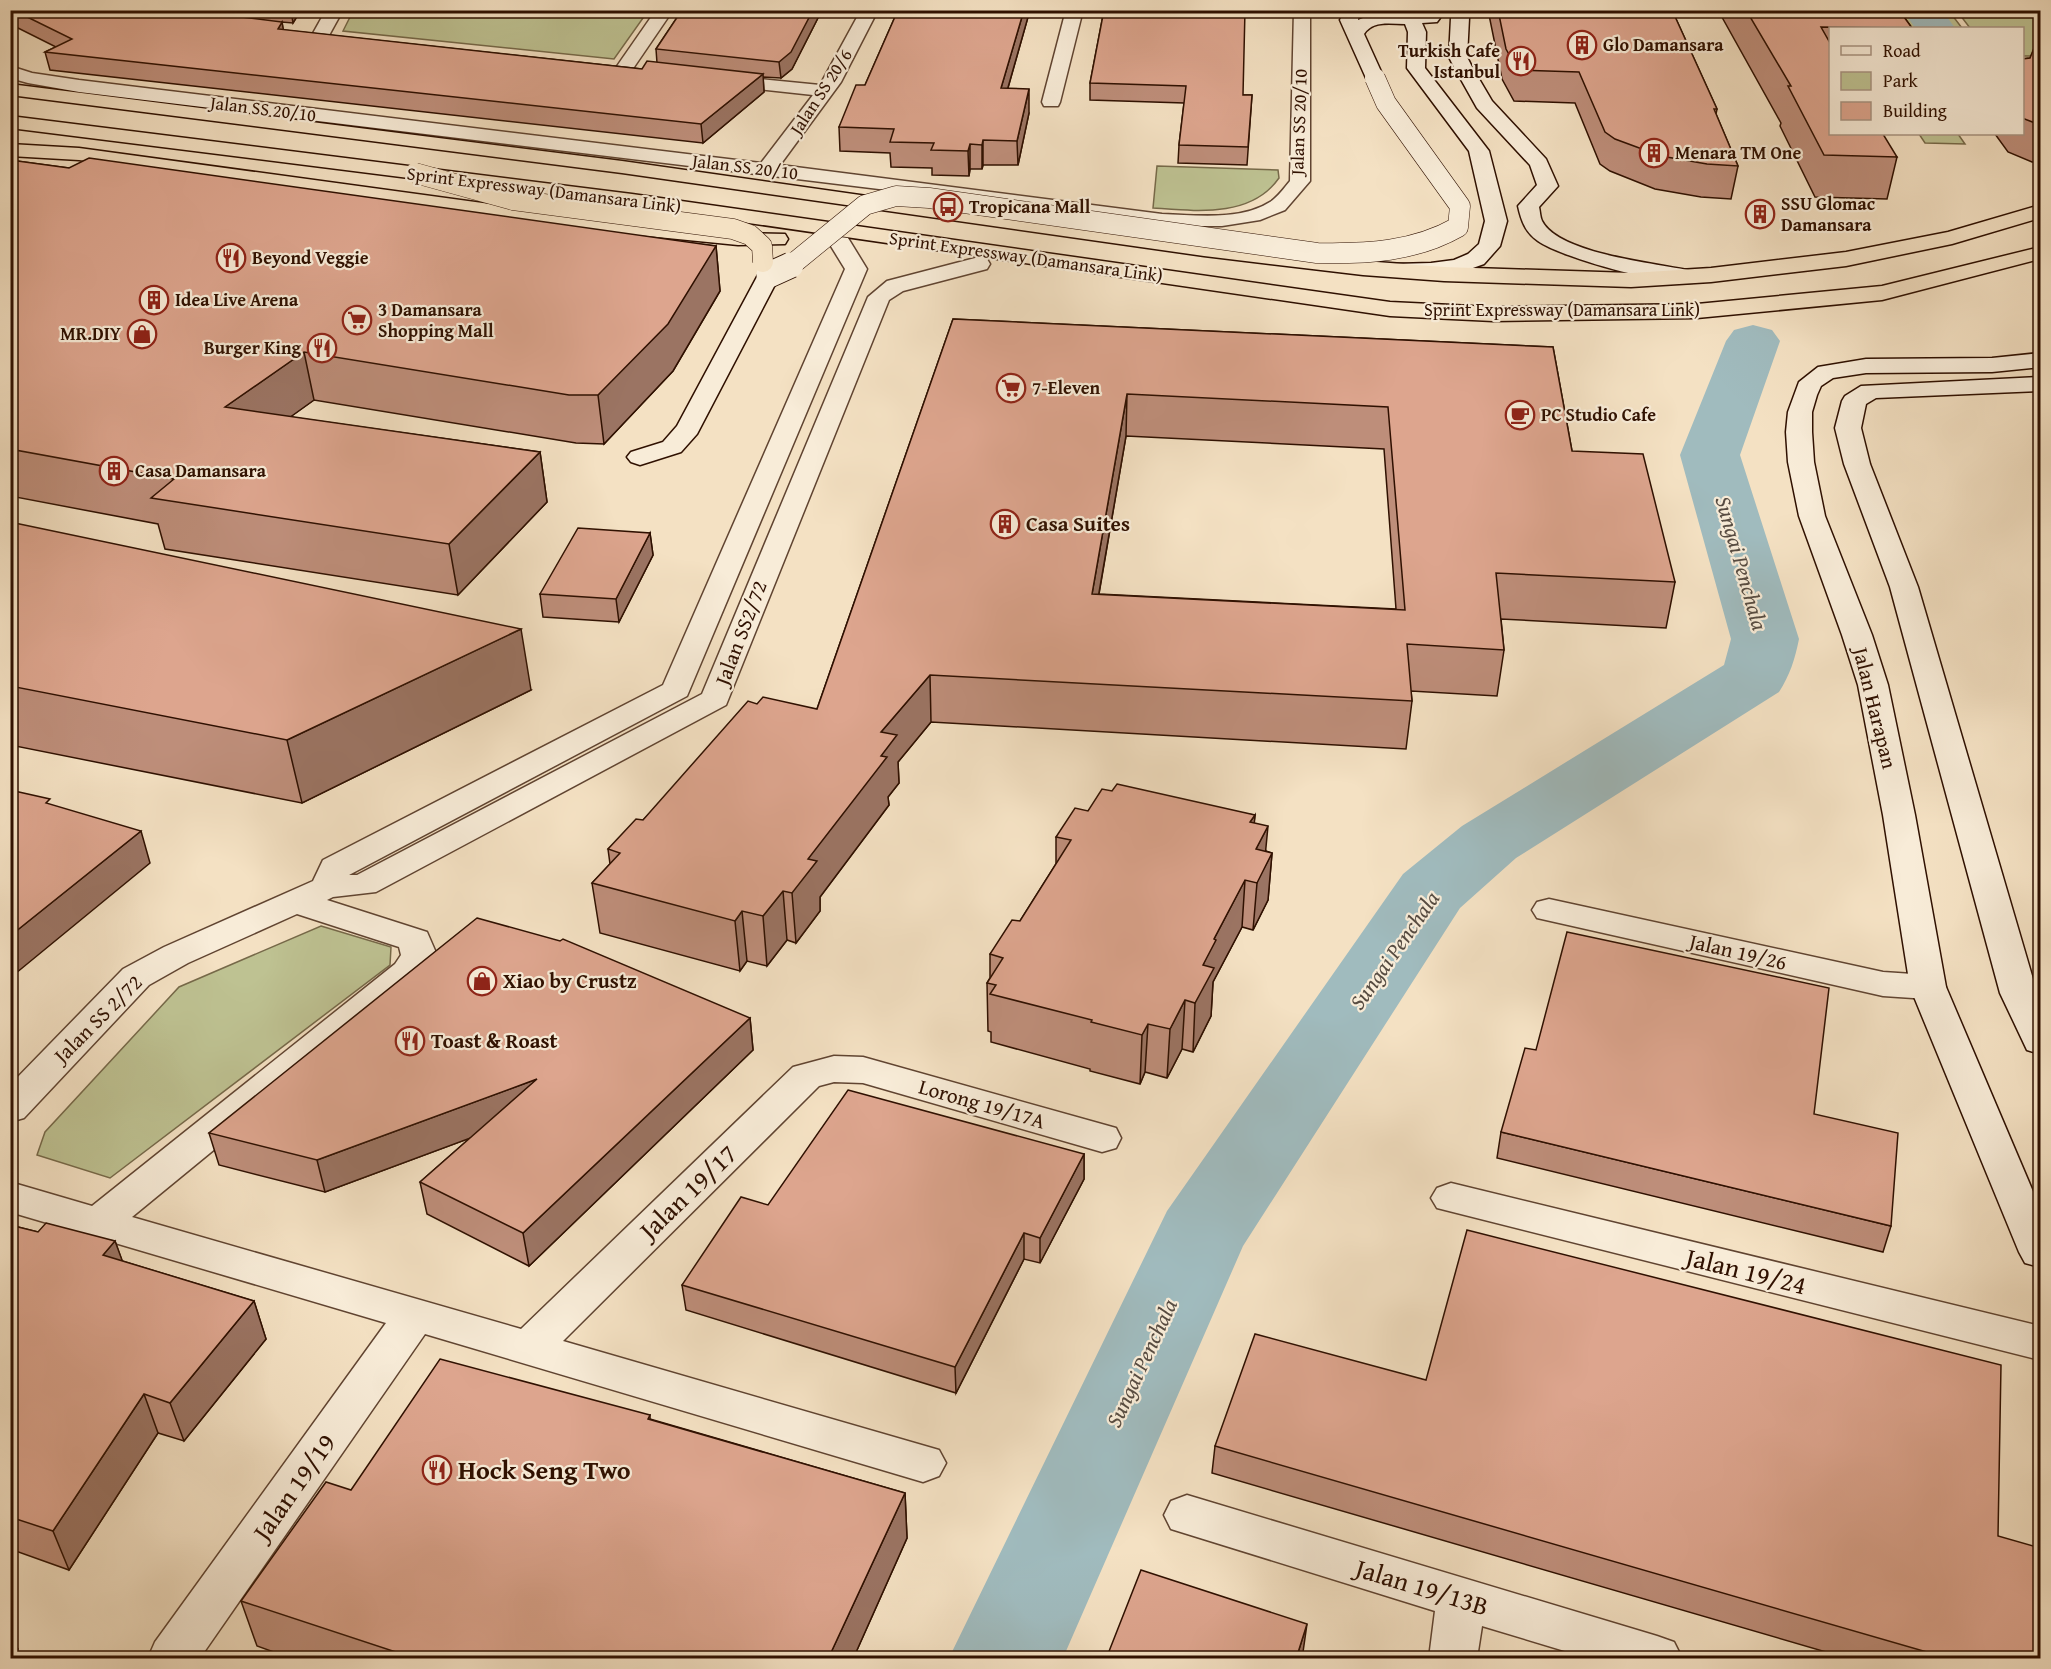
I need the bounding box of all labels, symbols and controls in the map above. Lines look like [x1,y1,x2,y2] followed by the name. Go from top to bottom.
[1829,27,2024,135] legend
[1566,29,1598,61] building icon: Glo Damansara
[1603,31,1724,58] place label: Glo Damansara
[1398,37,1500,85] place label: Turkish Cafe Istanbul
[1883,37,1921,64] text: Road
[782,43,859,142] street label: Jalan SS 20/6
[1505,45,1537,77] restaurant icon: Turkish Cafe Istanbul
[1883,67,1919,94] text: Park
[1283,68,1314,178] street label: Jalan SS 20/10
[207,88,318,128] street label: Jalan SS 20/10
[1883,97,1947,124] text: Building
[1638,137,1670,169] building icon: Menara TM One
[1675,139,1801,166] place label: Menara TM One
[689,146,800,186] street label: Jalan SS 20/10
[405,159,683,220] street label: Sprint Expressway (Damansara Link)
[1781,190,1875,238] place label: SSU Glomac Damansara
[932,191,964,223] bus stop icon: Tropicana Mall
[969,193,1091,220] place label: Tropicana Mall
[1744,198,1776,230] building icon: SSU Glomac Damansara
[888,224,1165,289] street label: Sprint Expressway (Damansara Link)
[215,242,247,274] restaurant icon: Beyond Veggie
[252,244,369,271] place label: Beyond Veggie
[138,284,170,316] building icon: Idea Live Arena
[175,286,299,313] place label: Idea Live Arena
[378,296,494,344] place label: 3 Damansara Shopping Mall
[1424,296,1700,323] street label: Sprint Expressway (Damansara Link)
[341,304,373,336] supermarket icon: 3 Damansara Shopping Mall
[126,318,158,350] shop icon: MR.DIY
[60,320,121,347] place label: MR.DIY
[306,332,338,364] restaurant icon: Burger King
[204,334,302,361] place label: Burger King
[995,372,1027,404] supermarket icon: 7-Eleven
[1032,374,1101,401] place label: 7-Eleven
[1504,399,1536,431] cafe icon: PC Studio Cafe
[1541,401,1656,428] place label: PC Studio Cafe
[98,455,130,487] building icon: Casa Damansara
[135,457,267,484] place label: Casa Damansara
[1708,492,1776,634] water label: Sungai Penchala
[989,508,1021,540] building icon: Casa Suites
[1026,508,1130,539] place label: Casa Suites
[705,576,775,692] street label: Jalan SS2/72
[1845,641,1906,772] street label: Jalan Harapan
[1341,884,1447,1016] water label: Sungai Penchala
[1683,925,1790,978] street label: Jalan 19/26
[466,965,498,997] shop icon: Xiao by Crustz
[503,965,637,996] place label: Xiao by Crustz
[44,967,149,1072] street label: Jalan SS 2/72
[394,1025,426,1057] restaurant icon: Toast & Roast
[431,1025,557,1056] place label: Toast & Roast
[915,1071,1049,1136] street label: Lorong 19/17A
[628,1135,745,1250] street label: Jalan 19/17
[1679,1236,1810,1304] street label: Jalan 19/24
[1097,1294,1185,1432] water label: Sungai Penchala
[241,1425,345,1551] street label: Jalan 19/19
[458,1450,631,1489] place label: Hock Seng Two
[421,1454,453,1486] restaurant icon: Hock Seng Two
[1348,1547,1494,1625] street label: Jalan 19/13B

